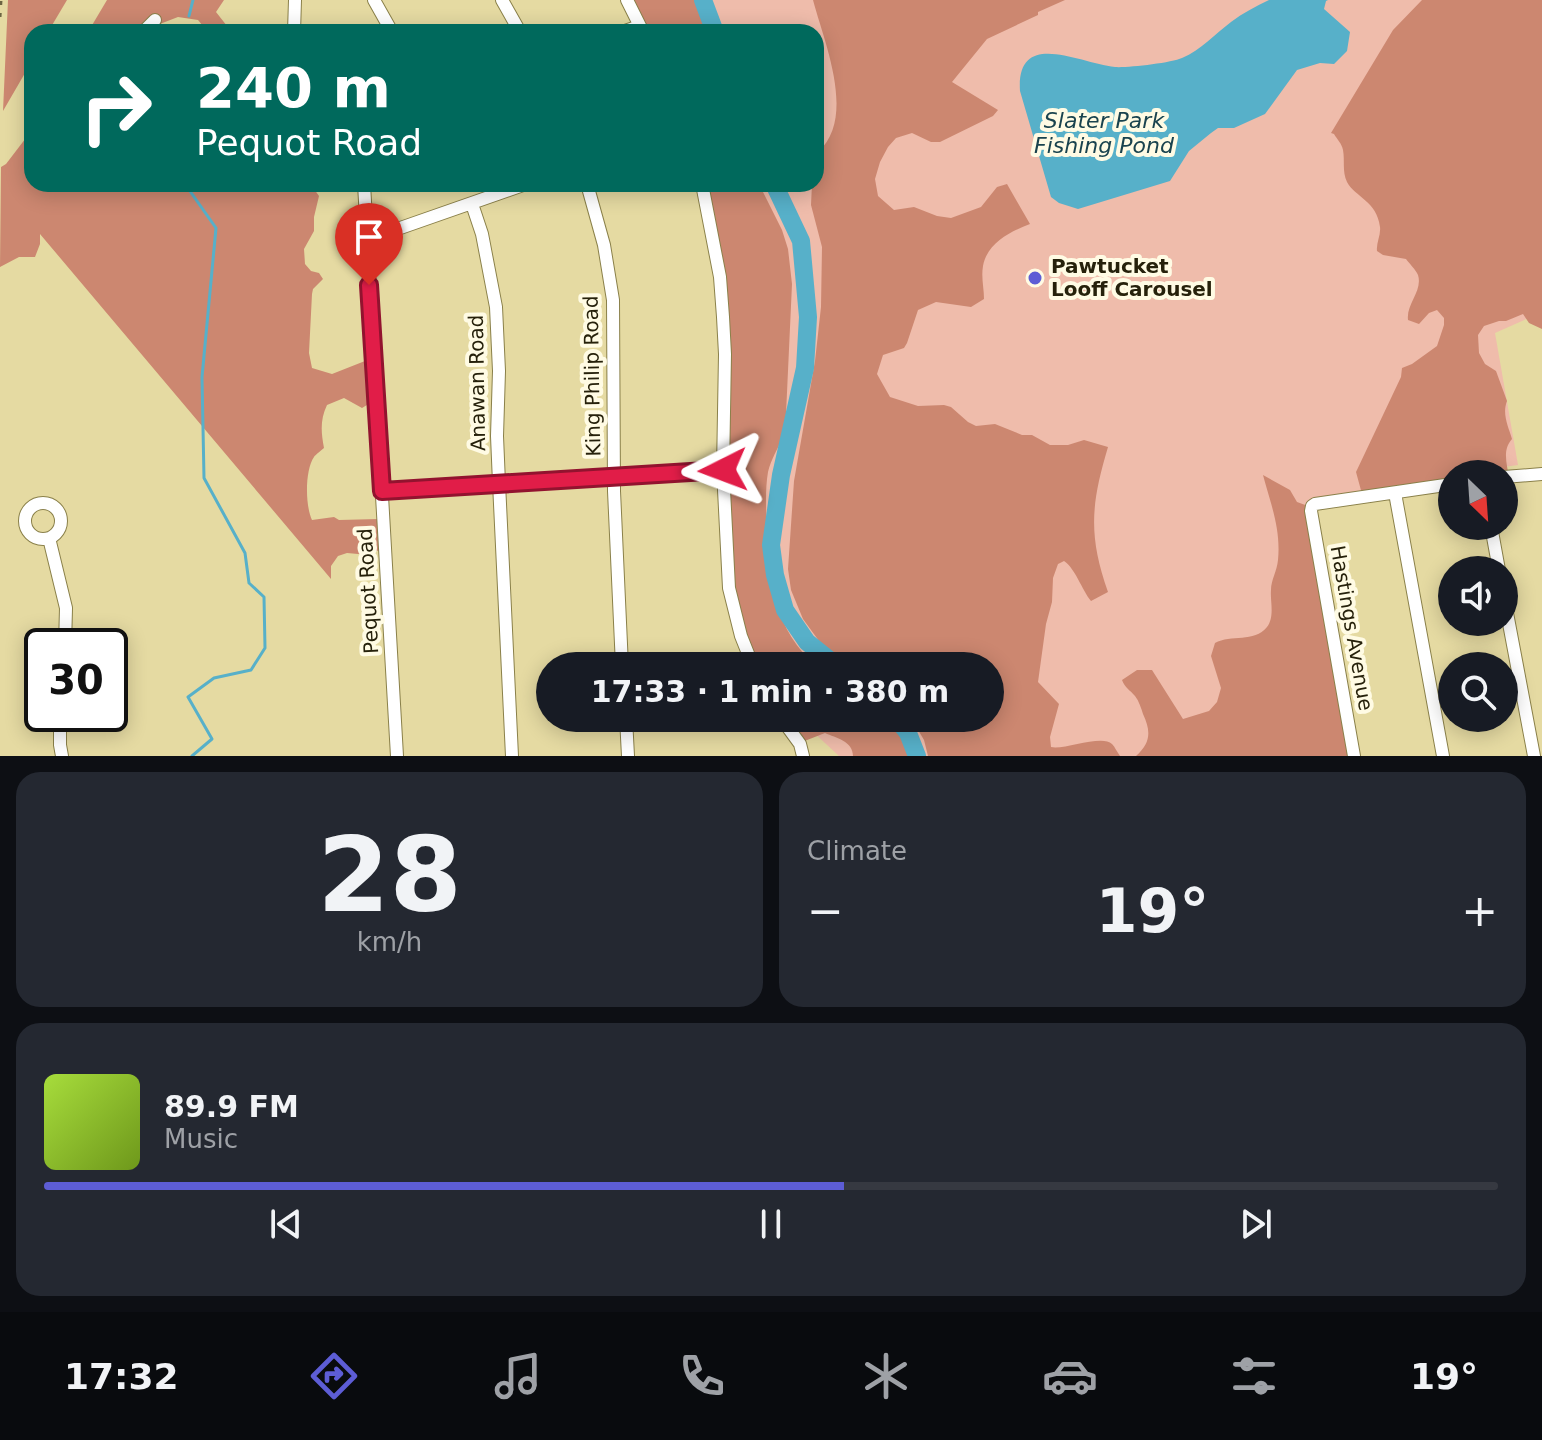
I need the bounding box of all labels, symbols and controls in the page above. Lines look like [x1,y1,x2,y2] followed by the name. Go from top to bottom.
[196,55,391,120] text: 240 m
[64,56,168,160] icon: right
[1034,108,1175,158] water label: Slater Park Fishing Pond
[196,122,422,163] text: Pequot Road
[335,203,403,285] pin
[347,215,391,259] icon: arrive
[1051,254,1213,301] place label: Pawtucket Looff Carousel
[1026,269,1044,287] marker: Pawtucket Looff Carousel
[579,295,605,457] street label: King Philip Road
[464,315,490,451] street label: Anawan Road
[681,428,765,512] position arrow
[1438,460,1518,540] north arrow
[1438,460,1518,732] map controls
[353,528,383,654] street label: Pequot Road
[1326,543,1378,713] street label: Hastings Avenue
[1438,556,1518,636] button: sound
[24,628,128,732] speed limit sign: 30
[1438,652,1518,732] button: search
[591,674,949,709] text: 17:33 · 1 min · 380 m
[317,814,462,936] text: 28
[807,836,907,866] text: Climate
[1096,876,1209,946] text: 19°
[807,885,844,936] text: −
[1461,885,1498,936] text: +
[357,927,422,957] text: km/h
[164,1089,299,1124] text: 89.9 FM
[164,1124,238,1154] text: Music
[264,1202,308,1246] icon: previous
[749,1202,793,1246] icon: pause
[1234,1202,1278,1246] icon: next
[306,1348,362,1404] icon: directions
[490,1348,546,1404] icon: music
[674,1348,730,1404] icon: phone
[858,1348,914,1404] icon: climate
[1042,1348,1098,1404] icon: car
[1226,1348,1282,1404] icon: filters
[64,1356,179,1397] text: 17:32
[1410,1356,1478,1397] text: 19°

